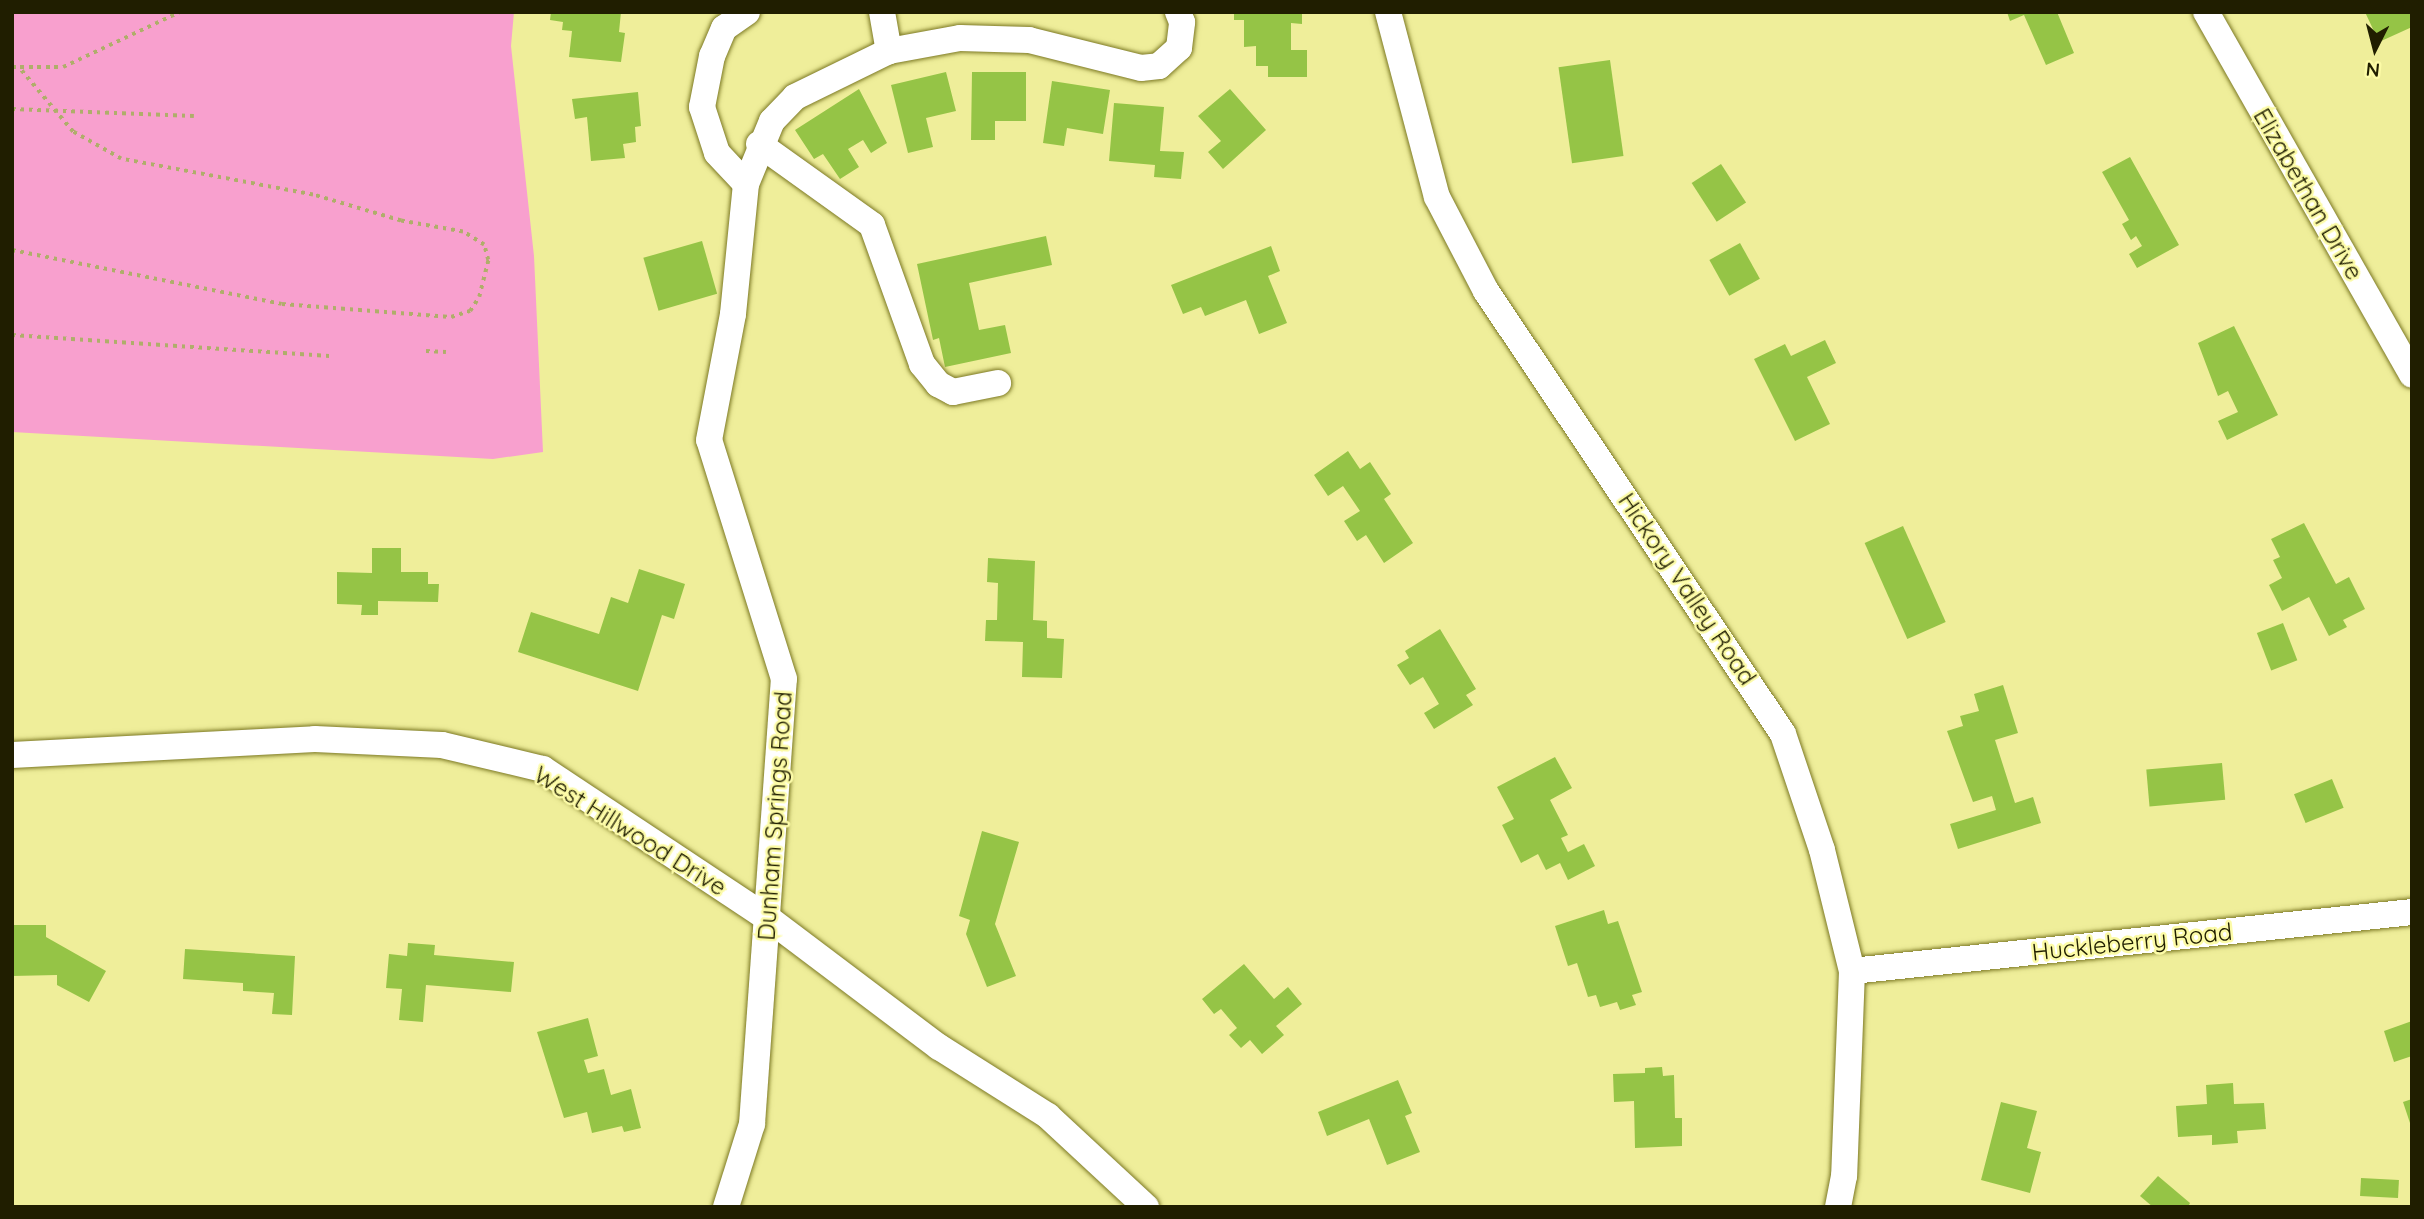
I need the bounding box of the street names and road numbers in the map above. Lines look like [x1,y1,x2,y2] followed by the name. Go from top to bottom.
[2247,103,2369,285] street label: Elizabethan Drive
[1612,488,1762,690] street label: Hickory Valley Road
[752,690,798,942] street label: Dunham Springs Road
[529,760,731,902] street label: West Hillwood Drive
[2030,917,2234,967] street label: Huckleberry Road

